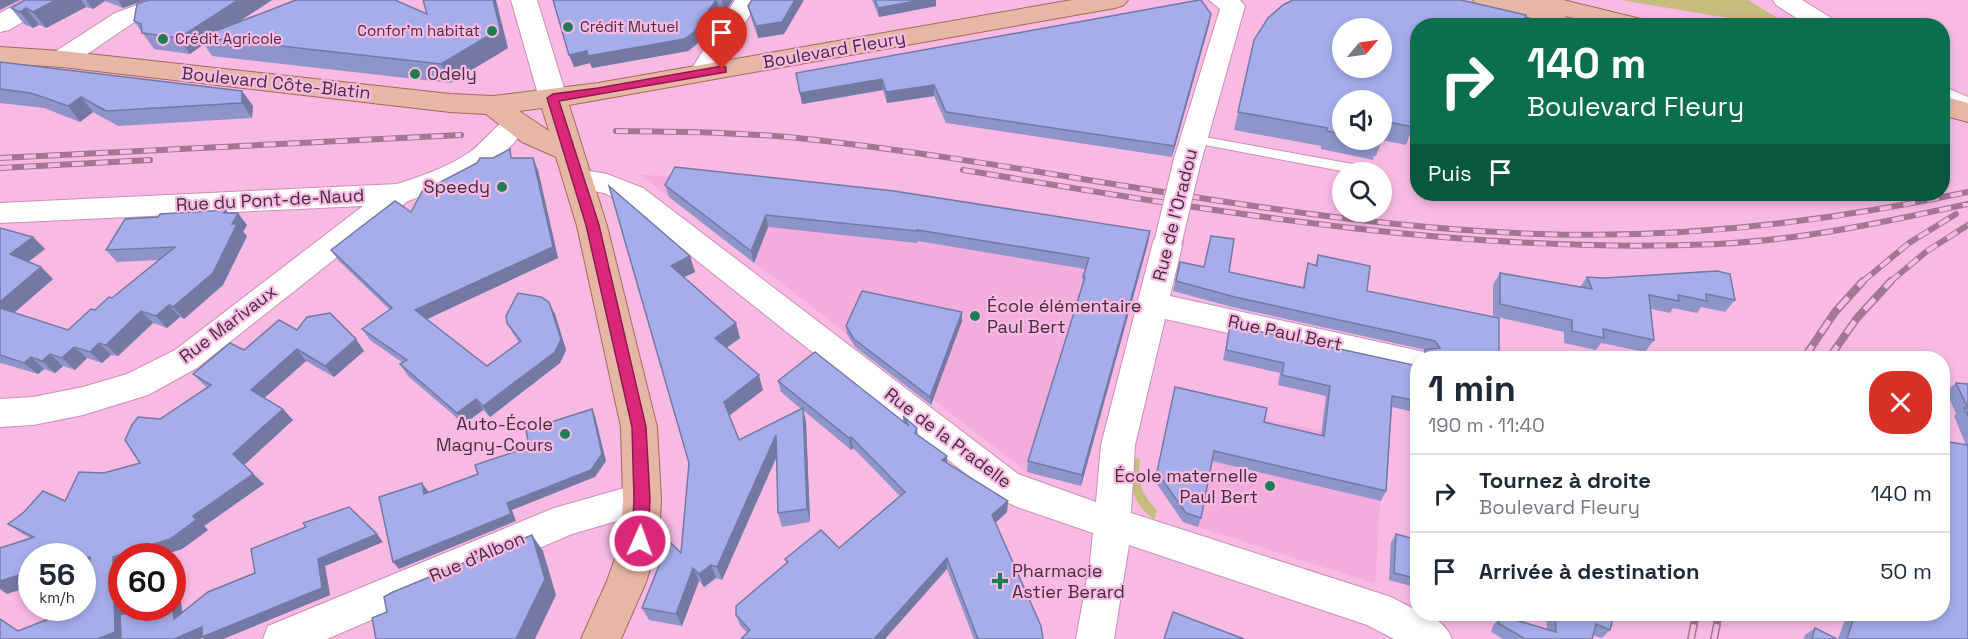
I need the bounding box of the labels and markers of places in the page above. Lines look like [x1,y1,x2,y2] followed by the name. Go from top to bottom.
[696,7,747,69] pin
[580,17,679,36] place label: Crédit Mutuel
[561,20,575,34] marker: Crédit Mutuel
[357,21,480,40] place label: Confor'm habitat
[485,24,499,38] marker: Confor'm habitat
[175,29,282,48] place label: Crédit Agricole
[156,32,170,46] marker: Crédit Agricole
[427,62,477,85] place label: Odely
[408,67,422,81] marker: Odely
[423,175,490,198] place label: Speedy
[495,180,509,194] marker: Speedy
[987,294,1141,338] place label: École élémentaire Paul Bert
[968,309,982,323] marker: École élémentaire Paul Bert
[436,412,553,456] place label: Auto-École Magny-Cours
[558,427,572,441] marker: Auto-École Magny-Cours
[1114,464,1258,508] place label: École maternelle Paul Bert
[1263,479,1277,493] marker: École maternelle Paul Bert
[1012,559,1125,603] place label: Pharmacie Astier Berard
[993,574,1007,588] marker: Pharmacie Astier Berard

